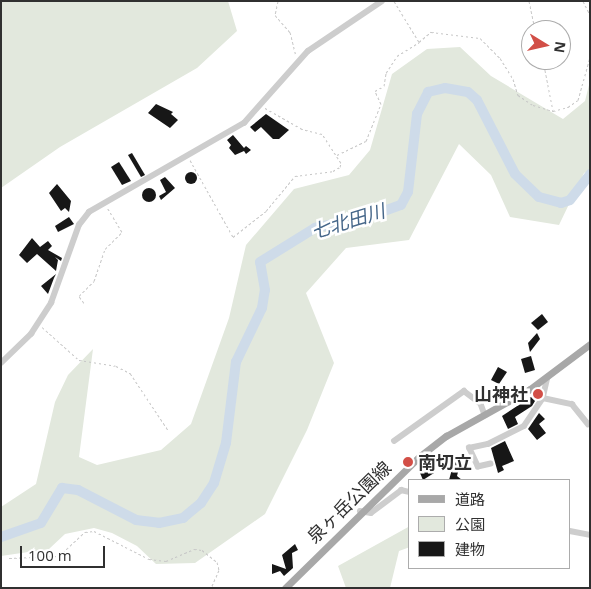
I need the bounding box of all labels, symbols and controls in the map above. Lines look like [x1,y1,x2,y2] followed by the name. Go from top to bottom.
[521,20,571,70] north arrow
[550,40,571,54] text: N
[308,200,388,244] water label: 七北田川
[474,383,528,405] place label: 山神社
[532,388,544,400] marker: 山神社
[418,451,472,473] place label: 南切立
[402,456,414,468] marker: 南切立
[303,457,395,547] street label: 泉ヶ岳公園線
[408,479,571,569] legend
[455,489,485,509] text: 道路
[455,514,485,534] text: 公園
[22,536,108,568] scale bar
[455,539,485,559] text: 建物
[28,545,72,565] text: 100 m

